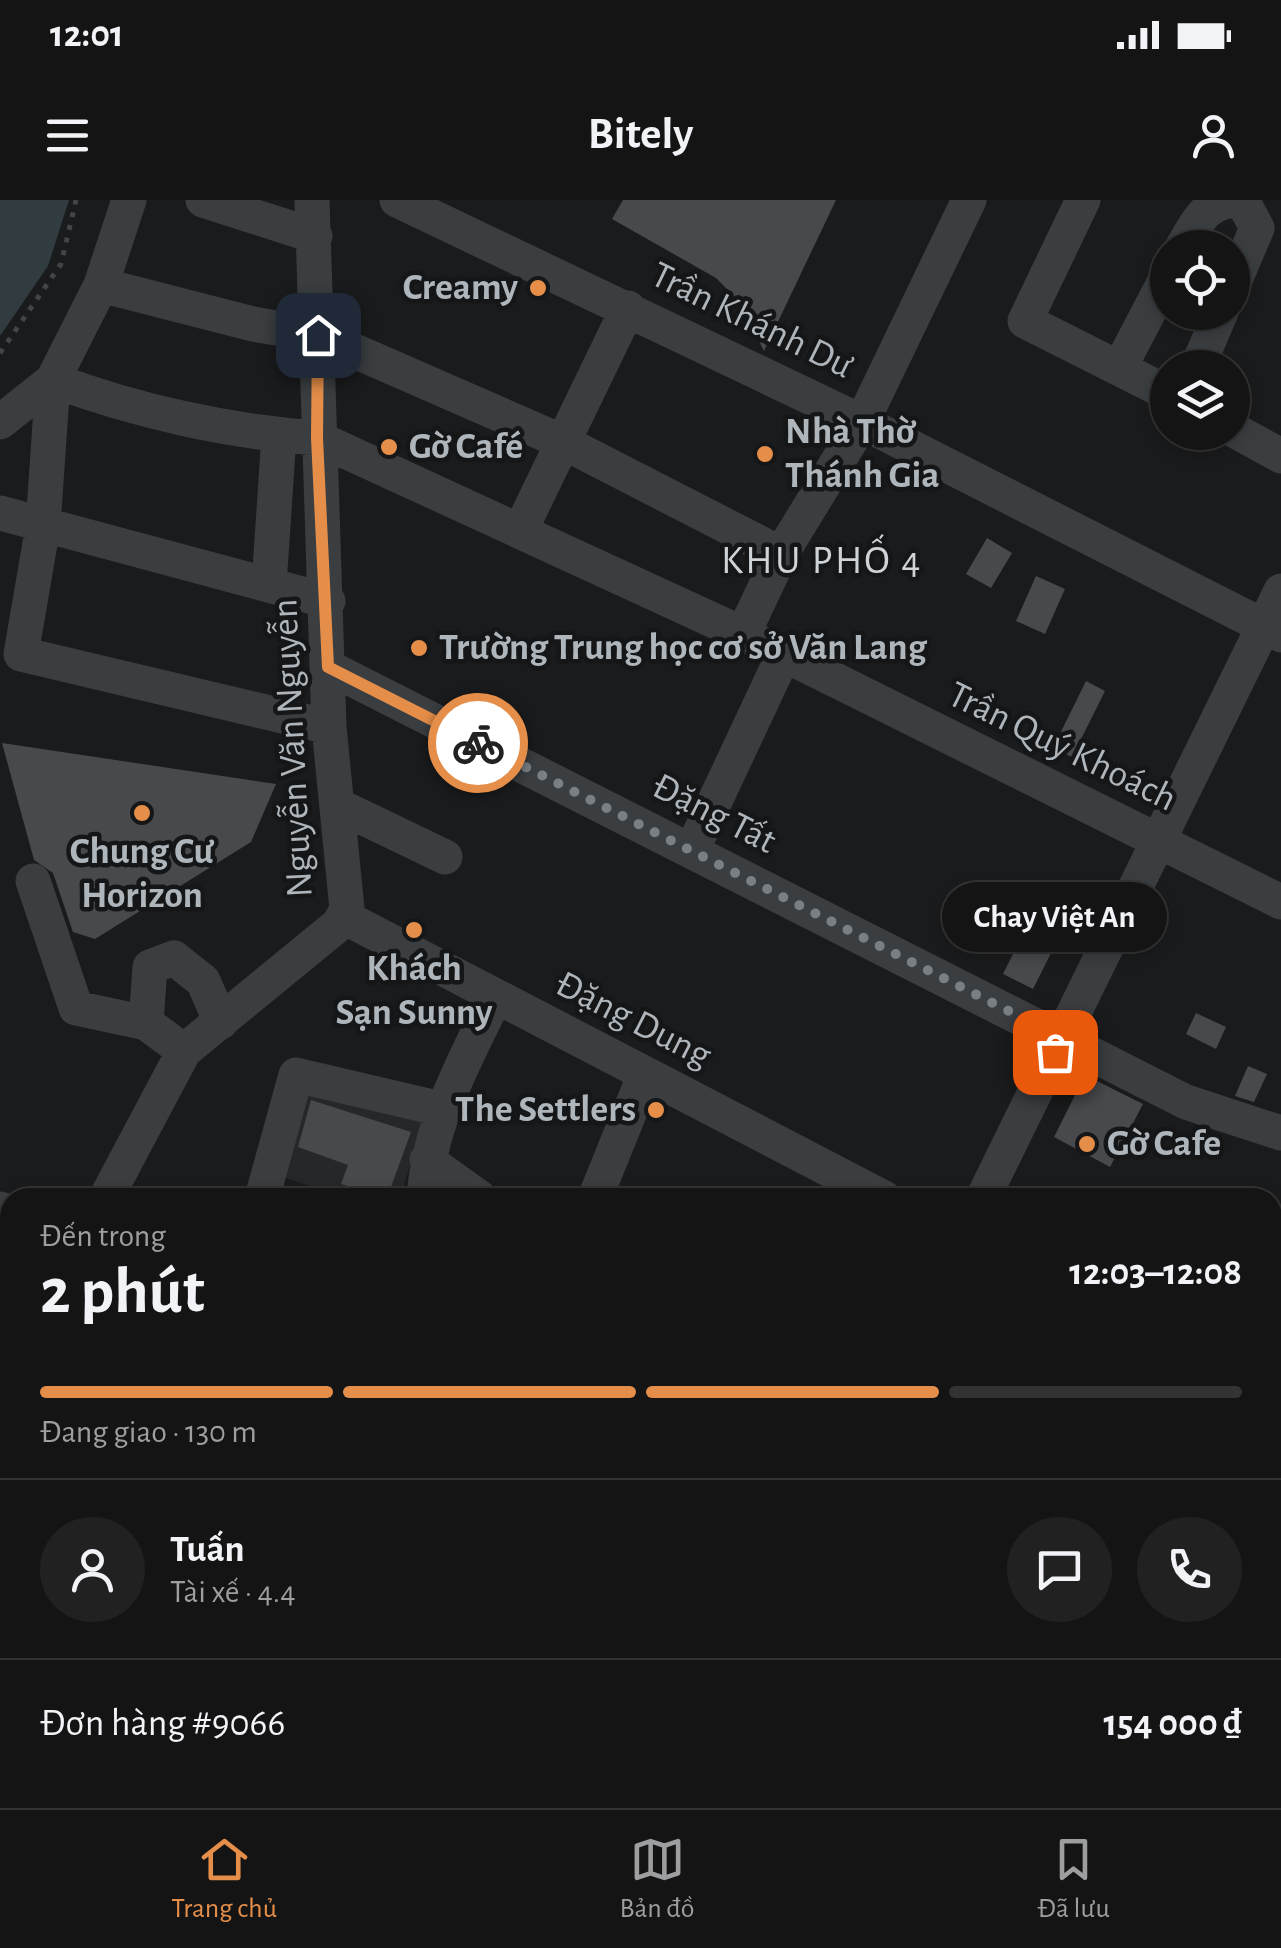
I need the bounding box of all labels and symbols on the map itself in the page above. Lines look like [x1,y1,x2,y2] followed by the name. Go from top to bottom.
[645,256,859,386] street label: Trần Khánh Dư
[403,269,518,307] place label: Creamy
[527,277,549,299] marker: Creamy
[276,293,361,378] pin
[785,413,940,495] place label: Nhà Thờ Thánh Gia
[409,428,523,466] place label: Gờ Café
[378,436,400,458] marker: Gờ Café
[754,443,776,465] marker: Nhà Thờ Thánh Gia
[721,534,923,581] district label: KHU PHỐ 4
[264,598,320,898] street label: Nguyễn Văn Nguyễn
[439,629,928,667] place label: Trường Trung học cơ sở Văn Lang
[408,637,430,659] marker: Trường Trung học cơ sở Văn Lang
[942,675,1182,819] street label: Trần Quý Khoách
[428,693,528,793] courier
[646,767,782,861] street label: Ðặng Tất
[131,802,153,824] marker: Chung Cư Horizon
[70,833,214,915] place label: Chung Cư Horizon
[942,882,1168,952] callout: Chay Việt An
[403,919,425,941] marker: Khách Sạn Sunny
[335,950,493,1032] place label: Khách Sạn Sunny
[549,965,717,1075] street label: Đặng Dung
[1013,1010,1098,1095] pin
[455,1091,636,1129] place label: The Settlers
[645,1099,667,1121] marker: The Settlers
[1107,1125,1221,1163] place label: Gờ Cafe
[1076,1133,1098,1155] marker: Gờ Cafe

